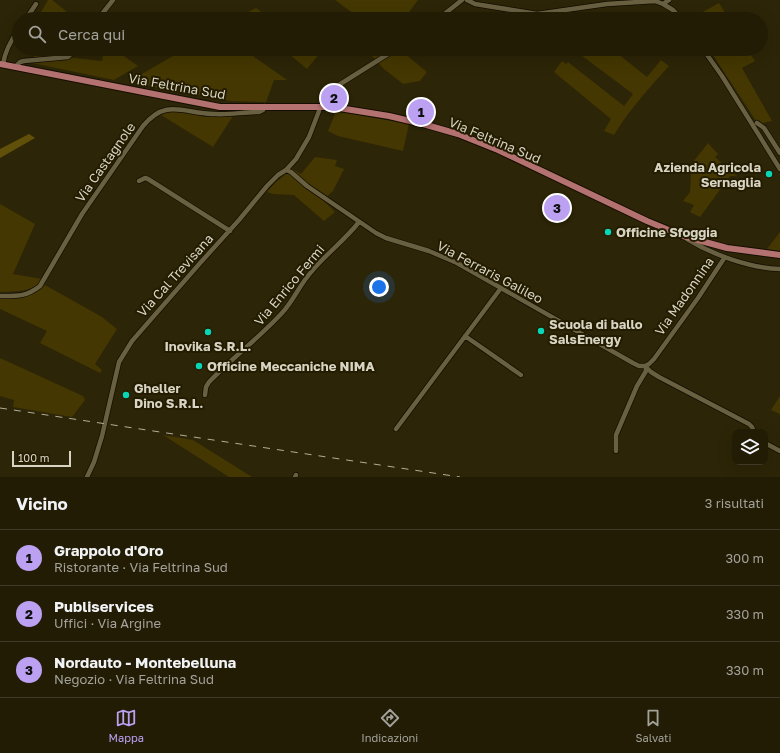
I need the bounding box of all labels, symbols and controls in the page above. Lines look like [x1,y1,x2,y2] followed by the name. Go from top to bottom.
[12,12,768,56] search box
[26,23,48,45] icon: search
[58,25,125,43] text: Cerca qui
[127,70,227,102] street label: Via Feltrina Sud
[321,83,347,113] pin: 2
[408,97,434,127] pin: 1
[447,113,543,167] street label: Via Feltrina Sud
[72,119,138,205] street label: Via Castagnole
[654,159,761,190] place label: Azienda Agricola Sernaglia
[764,169,774,179] marker: Azienda Agricola Sernaglia
[544,193,570,223] pin: 3
[616,224,718,240] place label: Officine Sfoggia
[603,227,613,237] marker: Officine Sfoggia
[134,230,216,320] street label: Via Cal Trevisana
[434,237,546,307] street label: Via Ferraris Galileo
[251,241,327,329] street label: Via Enrico Fermi
[651,254,717,338] street label: Via Madonnina
[369,277,389,297] your location
[549,316,643,347] place label: Scuola di ballo SalsEnergy
[536,326,546,336] marker: Scuola di ballo SalsEnergy
[203,327,213,337] marker: Inovika S.R.L.
[164,338,252,354] place label: Inovika S.R.L.
[207,358,375,374] place label: Officine Meccaniche NIMA
[194,361,204,371] marker: Officine Meccaniche NIMA
[134,380,203,411] place label: Gheller Dino S.R.L.
[121,390,131,400] marker: Gheller Dino S.R.L.
[732,429,768,465] map controls
[732,429,768,465] button: layers
[12,449,71,468] scale bar
[18,451,49,464] text: 100 m
[16,493,68,514] text: Vicino
[705,495,764,511] text: 3 risultati
[54,541,164,559] text: Grappolo d'Oro
[26,550,32,566] text: 1
[726,550,764,566] text: 300 m
[54,559,228,575] text: Ristorante · Via Feltrina Sud
[54,597,154,615] text: Publiservices
[25,606,33,622] text: 2
[726,606,764,622] text: 330 m
[54,615,161,631] text: Uffici · Via Argine
[54,653,236,671] text: Nordauto - Montebelluna
[25,662,33,678] text: 3
[726,662,764,678] text: 330 m
[54,671,214,687] text: Negozio · Via Feltrina Sud
[109,707,144,744] tab: Mappa
[361,707,418,744] tab: Indicazioni
[636,707,671,744] tab: Salvati

